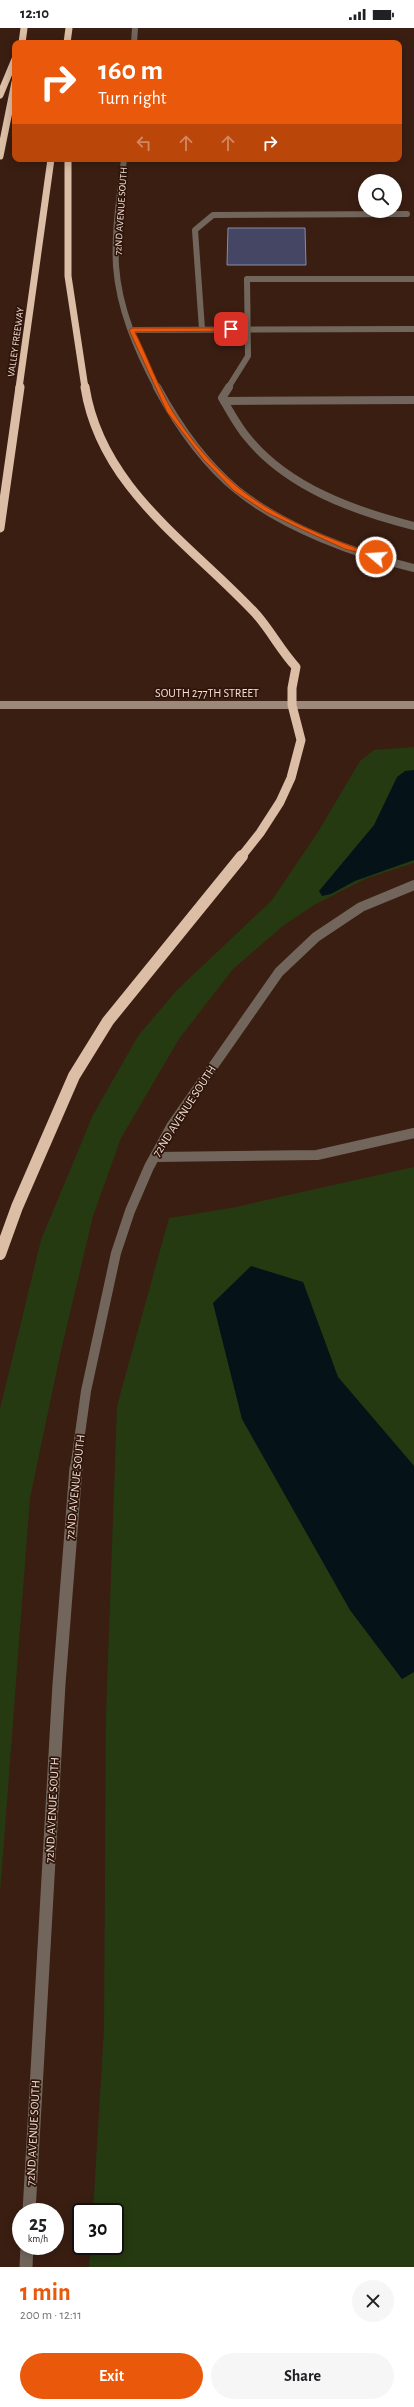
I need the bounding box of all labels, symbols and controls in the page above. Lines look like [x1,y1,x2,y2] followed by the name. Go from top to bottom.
[20,6,49,21] text: 12:10
[32,56,84,108] icon: right
[98,57,163,85] text: 160 m
[98,90,167,108] text: Turn right
[133,132,155,154] icon: left
[175,132,197,154] icon: ahead
[217,132,239,154] icon: ahead
[259,132,281,154] icon: right
[113,167,129,255] street label: 72ND AVENUE SOUTH
[358,174,402,218] map controls
[358,174,402,218] button: search
[6,306,26,378] street label: VALLEY FREEWAY
[214,312,248,346] pin
[220,318,242,340] icon: arrive
[355,536,397,578] position arrow
[155,687,259,699] street label: SOUTH 277TH STREET
[150,1063,218,1159] street label: 72ND AVENUE SOUTH
[63,1434,87,1540] street label: 72ND AVENUE SOUTH
[43,1757,61,1863] street label: 72ND AVENUE SOUTH
[24,2080,42,2186] street label: 72ND AVENUE SOUTH
[72,2203,124,2255] speed limit sign: 30
[29,2214,47,2234] text: 25
[28,2234,48,2244] text: km/h
[352,2280,394,2322] button: close
[20,2281,71,2305] text: 1 min
[20,2309,82,2322] text: 200 m · 12:11
[20,2353,203,2399] button: Exit
[211,2353,394,2399] button: Share

